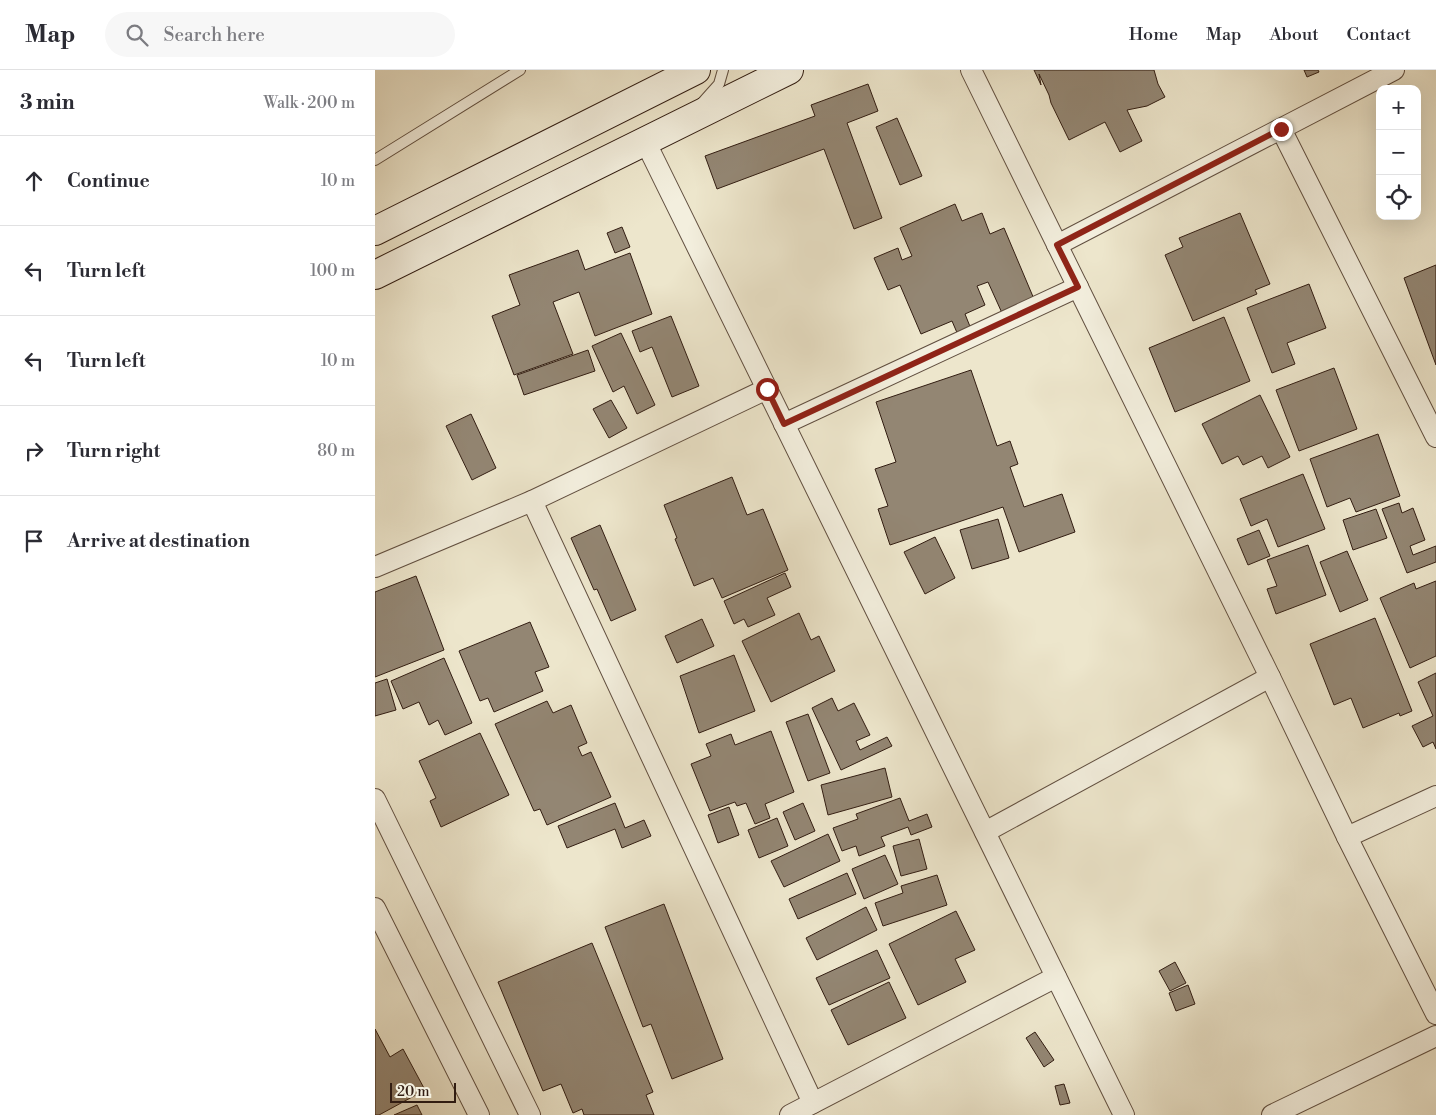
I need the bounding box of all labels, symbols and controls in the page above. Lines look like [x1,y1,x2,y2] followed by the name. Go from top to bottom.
[105,12,455,57] search box
[25,20,75,50] text: Map
[123,21,151,49] icon: search
[163,23,265,47] text: Search here
[1129,23,1178,46] text: Home
[1206,23,1242,46] text: Map
[1270,23,1319,46] text: About
[1347,23,1411,46] text: Contact
[1376,85,1421,220] map controls
[1376,85,1421,130] button: +
[20,90,75,116] text: 3 min
[263,93,355,113] text: Walk · 200 m
[1270,118,1293,141] route end
[1376,130,1421,175] button: −
[20,167,48,195] icon: ahead
[67,169,150,193] text: Continue
[321,171,355,191] text: 10 m
[1376,175,1421,220] button: locate
[20,257,48,285] icon: left
[67,259,146,283] text: Turn left
[310,261,355,281] text: 100 m
[20,347,48,375] icon: left
[67,349,146,373] text: Turn left
[321,351,355,371] text: 10 m
[756,378,779,401] route start
[20,437,48,465] icon: right
[67,439,160,463] text: Turn right
[317,441,355,461] text: 80 m
[20,527,48,555] icon: arrive
[67,529,250,553] text: Arrive at destination
[390,1080,456,1103] scale bar
[397,1083,429,1101] text: 20 m

